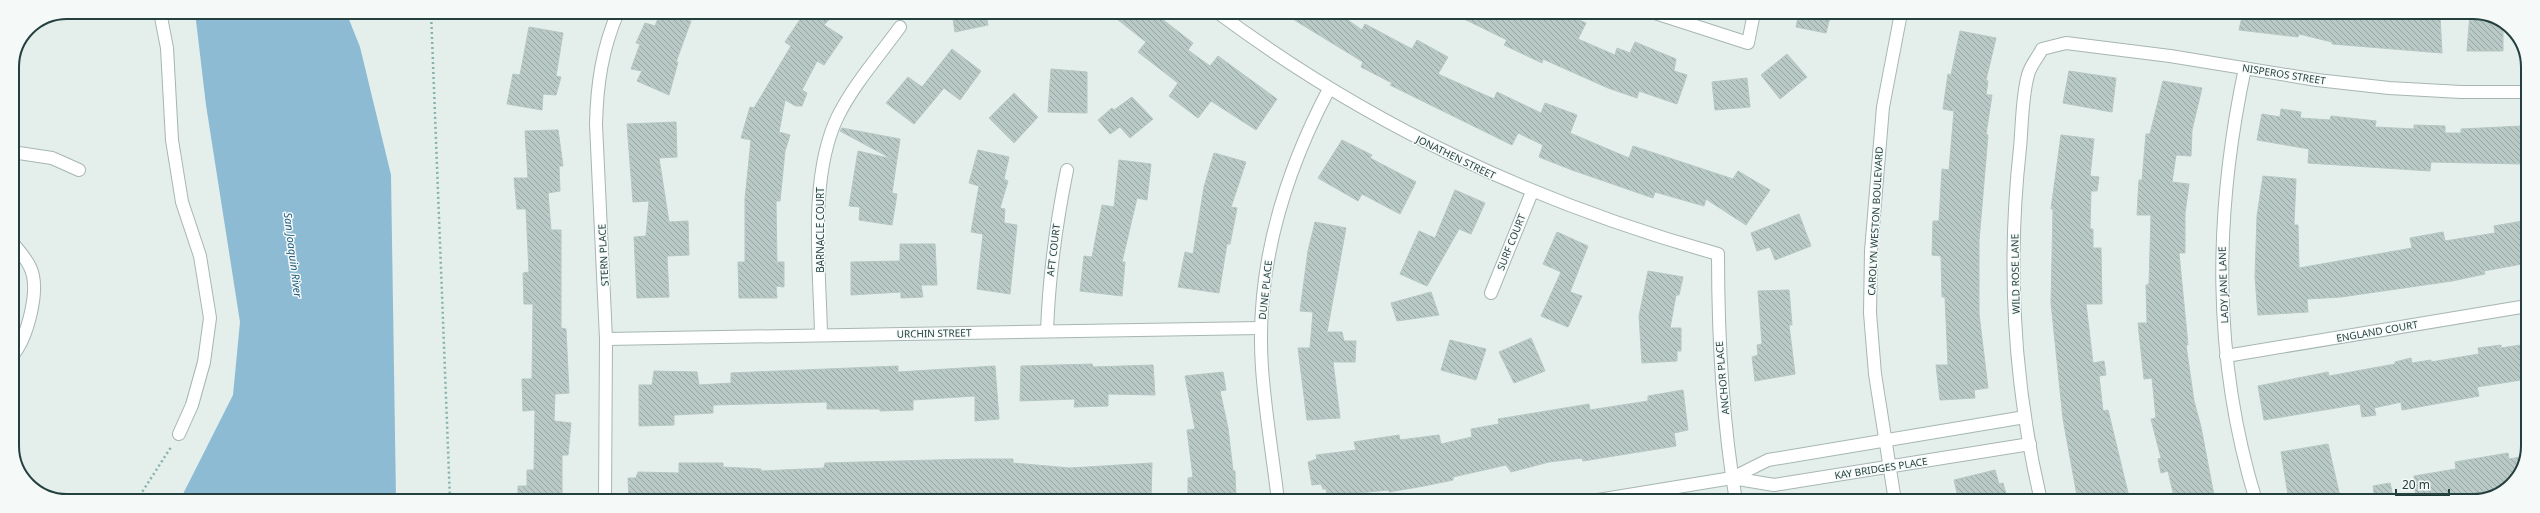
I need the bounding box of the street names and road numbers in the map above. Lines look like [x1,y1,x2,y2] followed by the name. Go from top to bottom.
[2241,61,2327,88] street label: NISPEROS STREET
[1413,131,1498,182] street label: JONATHEN STREET
[1864,146,1886,296] street label: CAROLYN WESTON BOULEVARD
[813,187,827,273] street label: BARNACLE COURT
[1493,211,1529,272] street label: SURF COURT
[594,223,612,287] street label: STERN PLACE
[1043,223,1063,277] street label: AFT COURT
[2007,234,2023,314] street label: WILD ROSE LANE
[2215,246,2231,324] street label: LADY JANE LANE
[1255,260,1275,320] street label: DUNE PLACE
[2335,317,2419,345] street label: ENGLAND COURT
[896,325,972,341] street label: URCHIN STREET
[1712,341,1732,415] street label: ANCHOR PLACE
[1834,454,1928,482] street label: KAY BRIDGES PLACE

